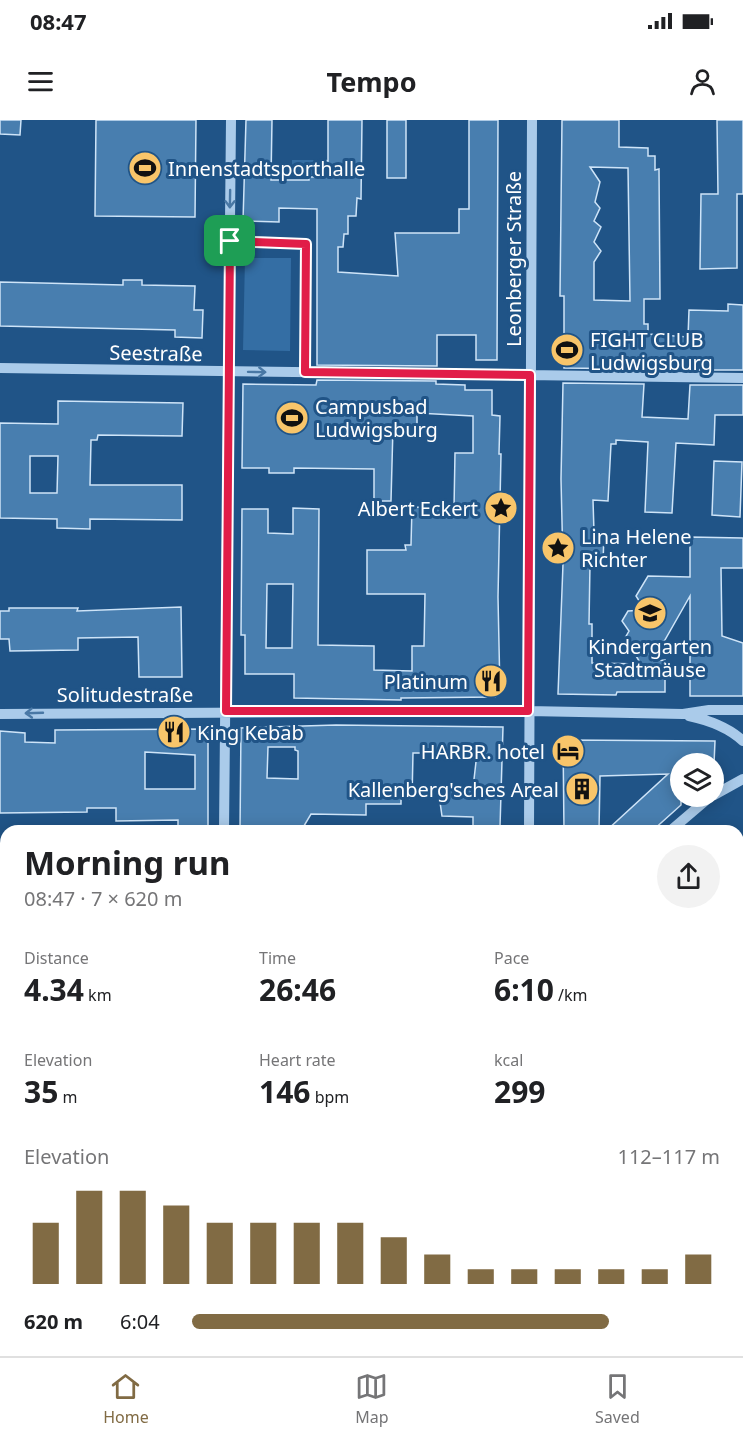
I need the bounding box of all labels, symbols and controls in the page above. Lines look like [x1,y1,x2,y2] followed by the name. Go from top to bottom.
[30,6,87,36] text: 08:47
[326,63,417,100] text: Tempo
[24,65,57,98] icon: menu
[686,65,719,98] icon: person
[127,150,163,186] sports icon: Innenstadtsporthalle
[168,155,365,182] place label: Innenstadtsporthalle
[500,171,527,347] street label: Leonberger Straße
[224,189,236,209] one-way arrow
[204,215,255,266] pin
[213,224,246,257] icon: arrive
[590,326,713,376] place label: FIGHT CLUB Ludwigsburg
[549,332,585,368] sports icon: FIGHT CLUB Ludwigsburg
[109,339,203,367] street label: Seestraße
[247,366,267,378] one-way arrow
[315,393,438,443] place label: Campusbad Ludwigsburg
[274,400,310,436] sports icon: Campusbad Ludwigsburg
[483,490,519,526] place icon: Albert Eckert
[358,495,478,522] place label: Albert Eckert
[581,523,692,573] place label: Lina Helene Richter
[540,530,576,566] place icon: Lina Helene Richter
[632,595,668,631] school or university icon: Kindergarten Stadtmäuse
[588,633,712,683] place label: Kindergarten Stadtmäuse
[473,663,509,699] restaurant icon: Platinum
[384,668,468,695] place label: Platinum
[57,681,193,708] street label: Solitudestraße
[25,707,45,718] one-way arrow
[156,714,192,750] restaurant icon: King Kebab
[197,719,304,746] place label: King Kebab
[550,733,586,769] hotel icon: HARBR. hotel
[421,738,545,765] place label: HARBR. hotel
[670,753,724,807] map controls
[670,753,724,807] button: layers
[564,771,600,807] building icon: Kallenberg'sches Areal
[348,776,559,803] place label: Kallenberg'sches Areal
[24,840,230,885] text: Morning run
[657,845,720,908] button: share
[24,885,182,912] text: 08:47 · 7 × 620 m
[24,947,89,969] text: Distance
[259,947,296,969] text: Time
[494,947,529,969] text: Pace
[24,969,84,1010] text: 4.34
[259,969,336,1010] text: 26:46
[494,969,554,1010] text: 6:10
[84,984,112,1006] text: km
[554,984,588,1006] text: /km
[24,1049,92,1071] text: Elevation
[259,1049,335,1071] text: Heart rate
[494,1049,523,1071] text: kcal
[24,1071,58,1112] text: 35
[259,1071,310,1112] text: 146
[494,1071,545,1112] text: 299
[58,1086,77,1108] text: m
[310,1086,349,1108] text: bpm
[24,1143,109,1170] text: Elevation
[617,1143,720,1170] text: 112–117 m
[24,1308,83,1335] text: 620 m
[120,1308,160,1335] text: 6:04
[103,1370,149,1428] tab: Home
[355,1370,389,1428] tab: Map
[595,1370,640,1428] tab: Saved

